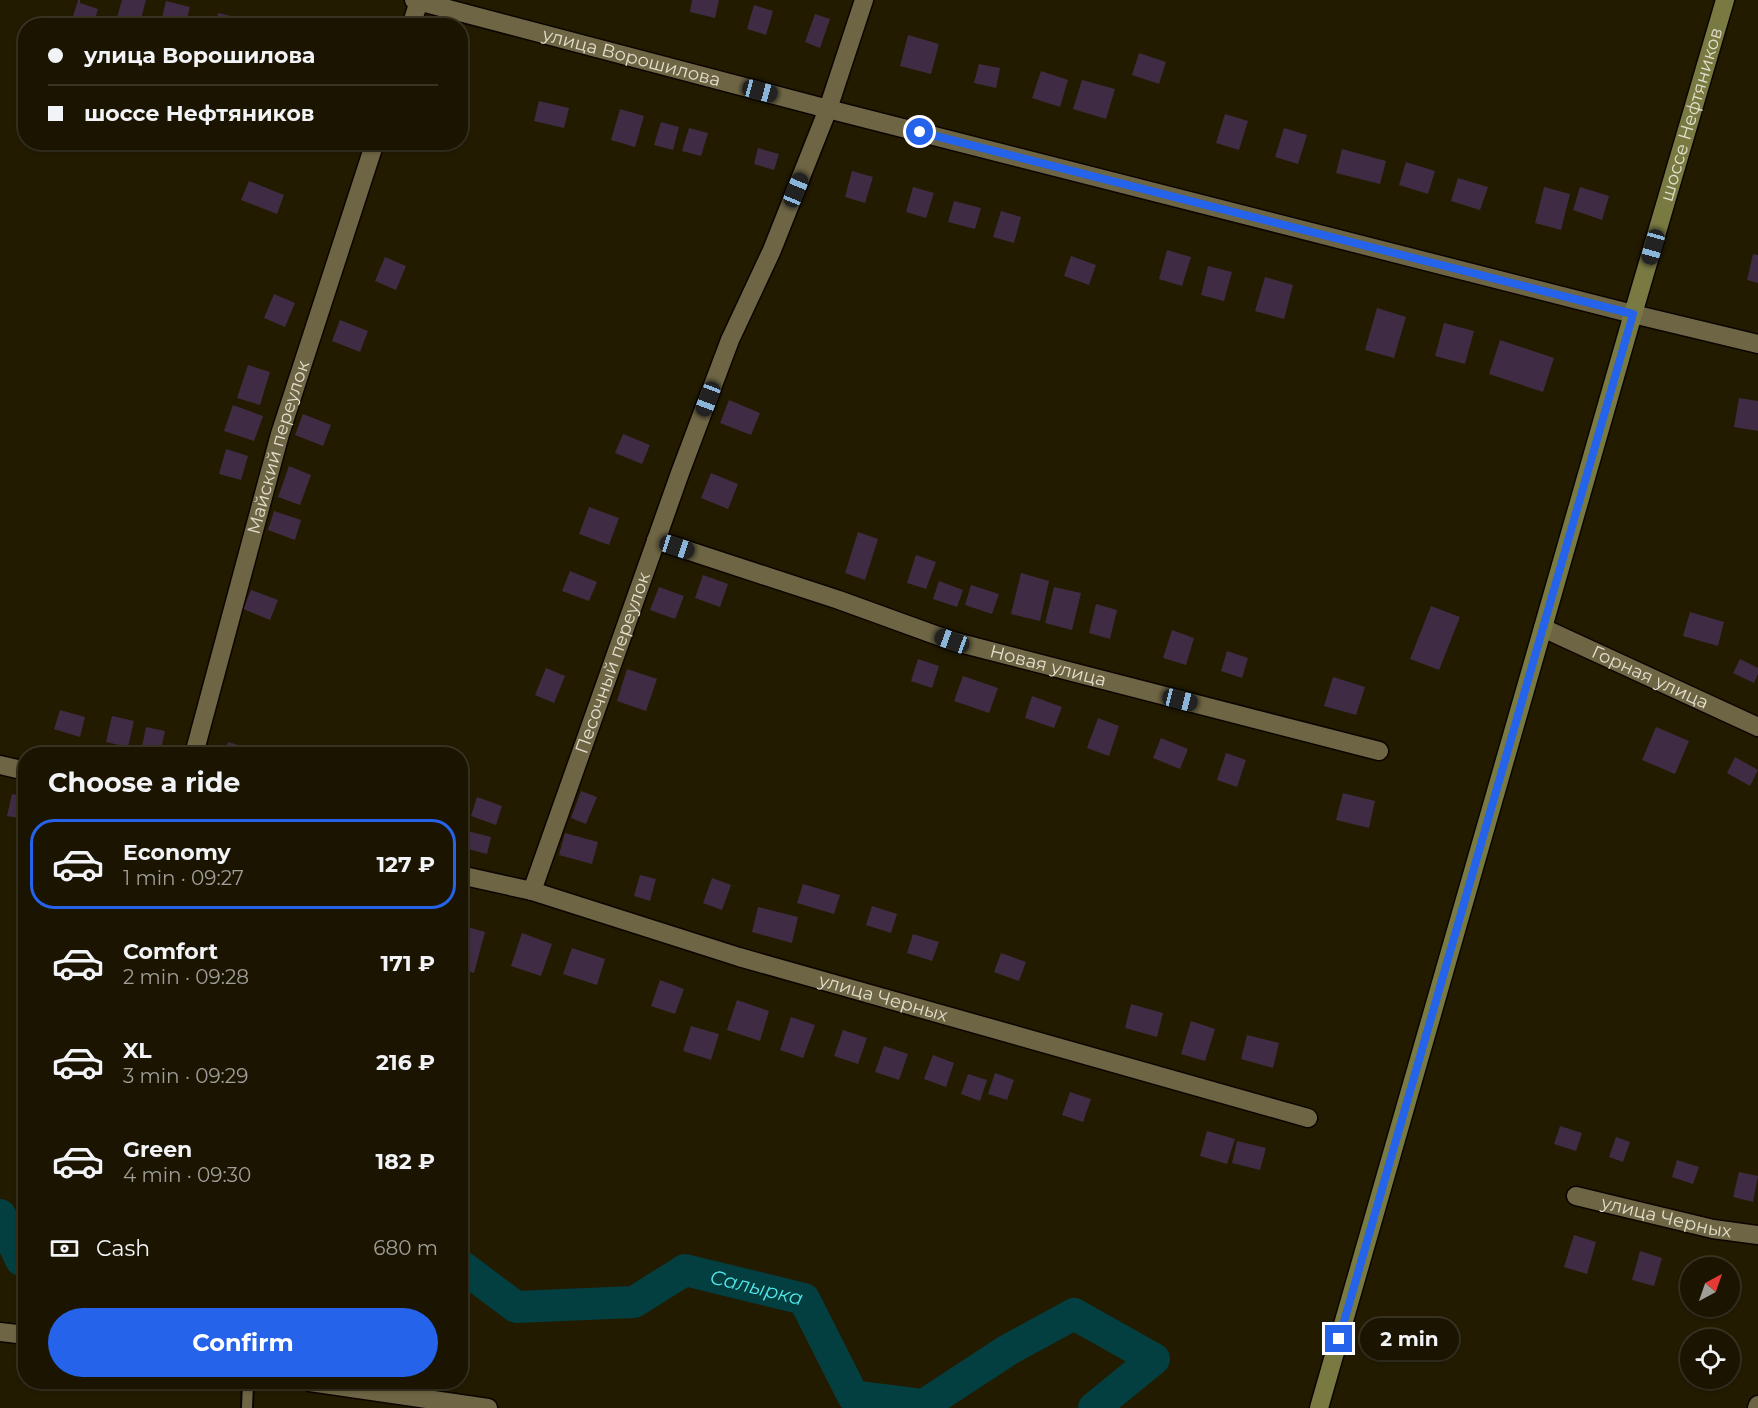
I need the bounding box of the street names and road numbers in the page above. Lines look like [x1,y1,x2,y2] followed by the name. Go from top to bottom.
[539,23,723,91] street label: улица Ворошилова
[1656,25,1727,204] street label: шоссе Нефтяников
[243,357,314,537] street label: Майский переулок
[571,569,655,757] street label: Песочный переулок
[987,640,1109,691] street label: Новая улица
[1588,641,1712,714] street label: Горная улица
[815,969,951,1027] street label: улица Черных
[1598,1191,1733,1242] street label: улица Черных

